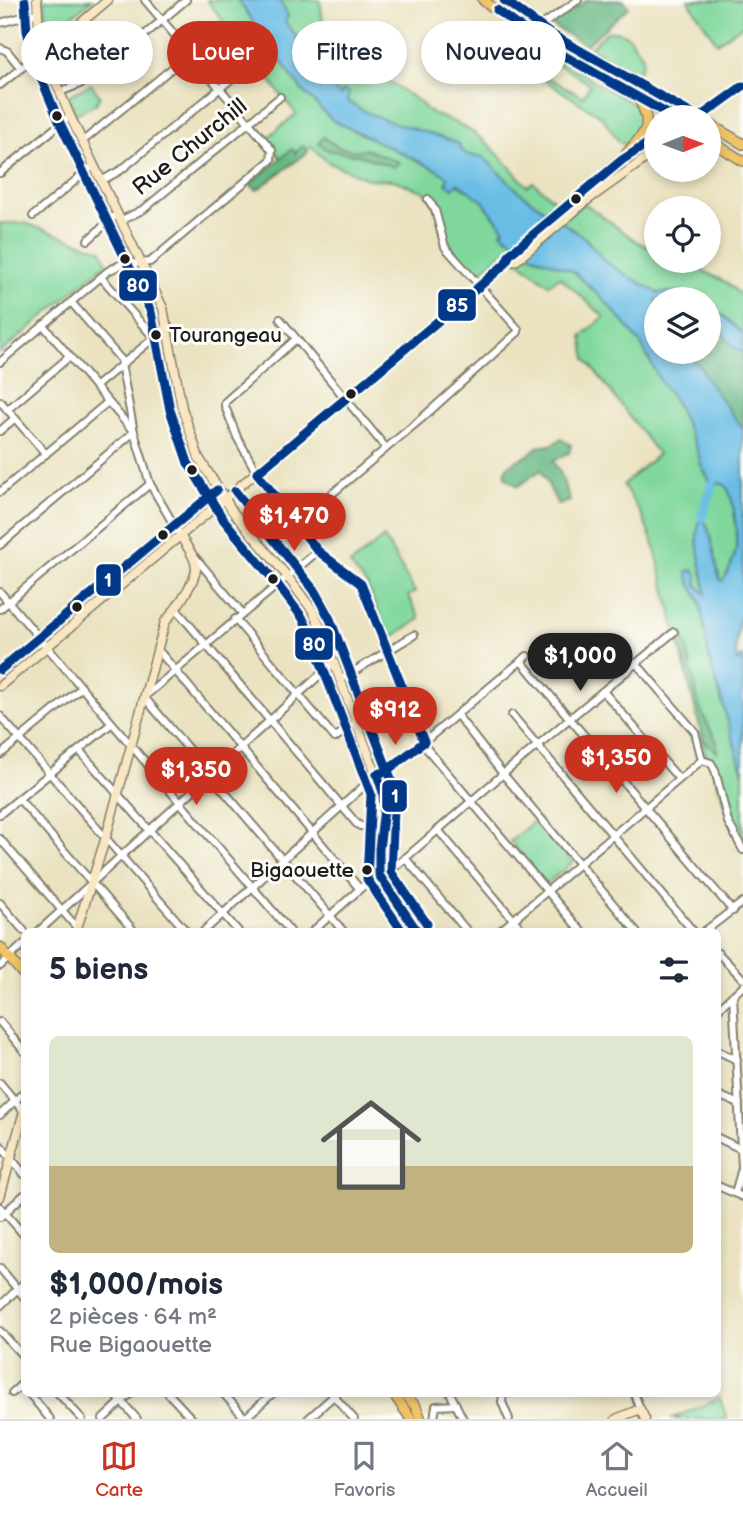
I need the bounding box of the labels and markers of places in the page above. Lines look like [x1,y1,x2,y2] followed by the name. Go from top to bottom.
[50,109,64,123] unlabelled marker
[569,192,583,206] unlabelled marker
[118,252,132,266] unlabelled marker
[169,323,282,348] place label: Tourangeau
[149,328,163,342] marker: Tourangeau
[344,387,358,401] unlabelled marker
[185,463,199,477] unlabelled marker
[237,494,351,553] pin: $1,470
[156,528,170,542] unlabelled marker
[266,572,280,586] unlabelled marker
[70,600,84,614] unlabelled marker
[523,634,637,693] pin: $1,000
[354,688,436,747] pin: $912
[559,736,673,795] pin: $1,350
[139,748,253,807] pin: $1,350
[250,858,354,883] place label: Bigaouette
[360,863,374,877] marker: Bigaouette

